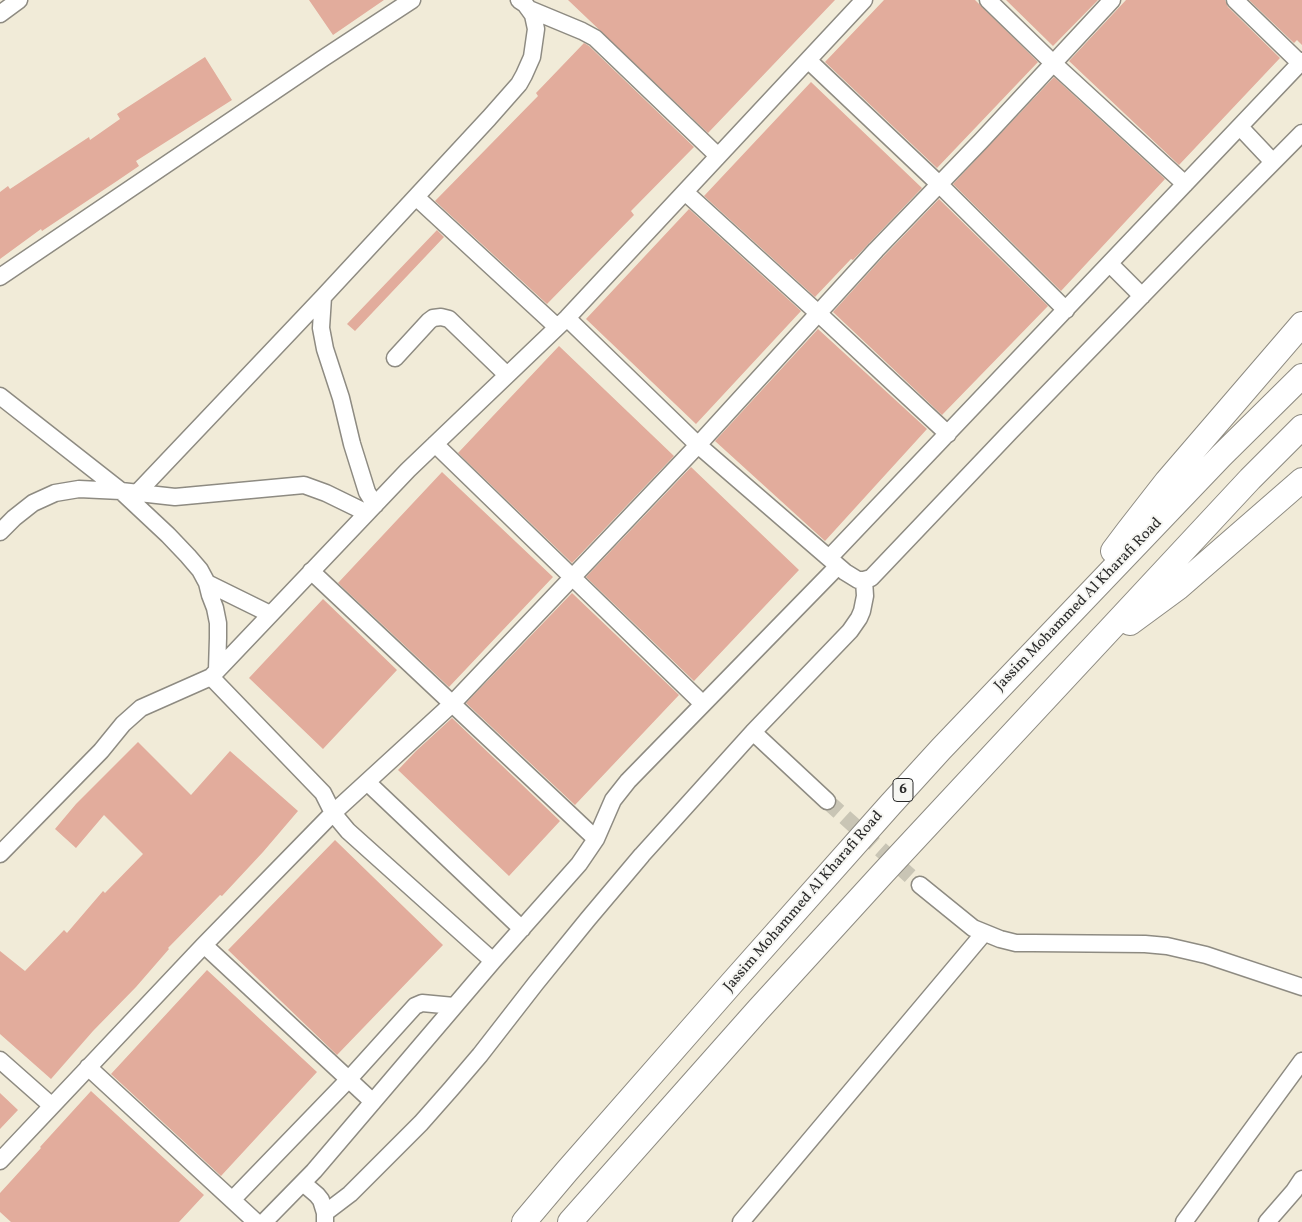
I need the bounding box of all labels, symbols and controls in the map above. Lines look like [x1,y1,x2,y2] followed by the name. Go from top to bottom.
[991,515,1167,695] street label: Jassim Mohammed Al Kharafi Road
[893,778,913,802] road number: 6
[721,808,887,996] street label: Jassim Mohammed Al Kharafi Road

